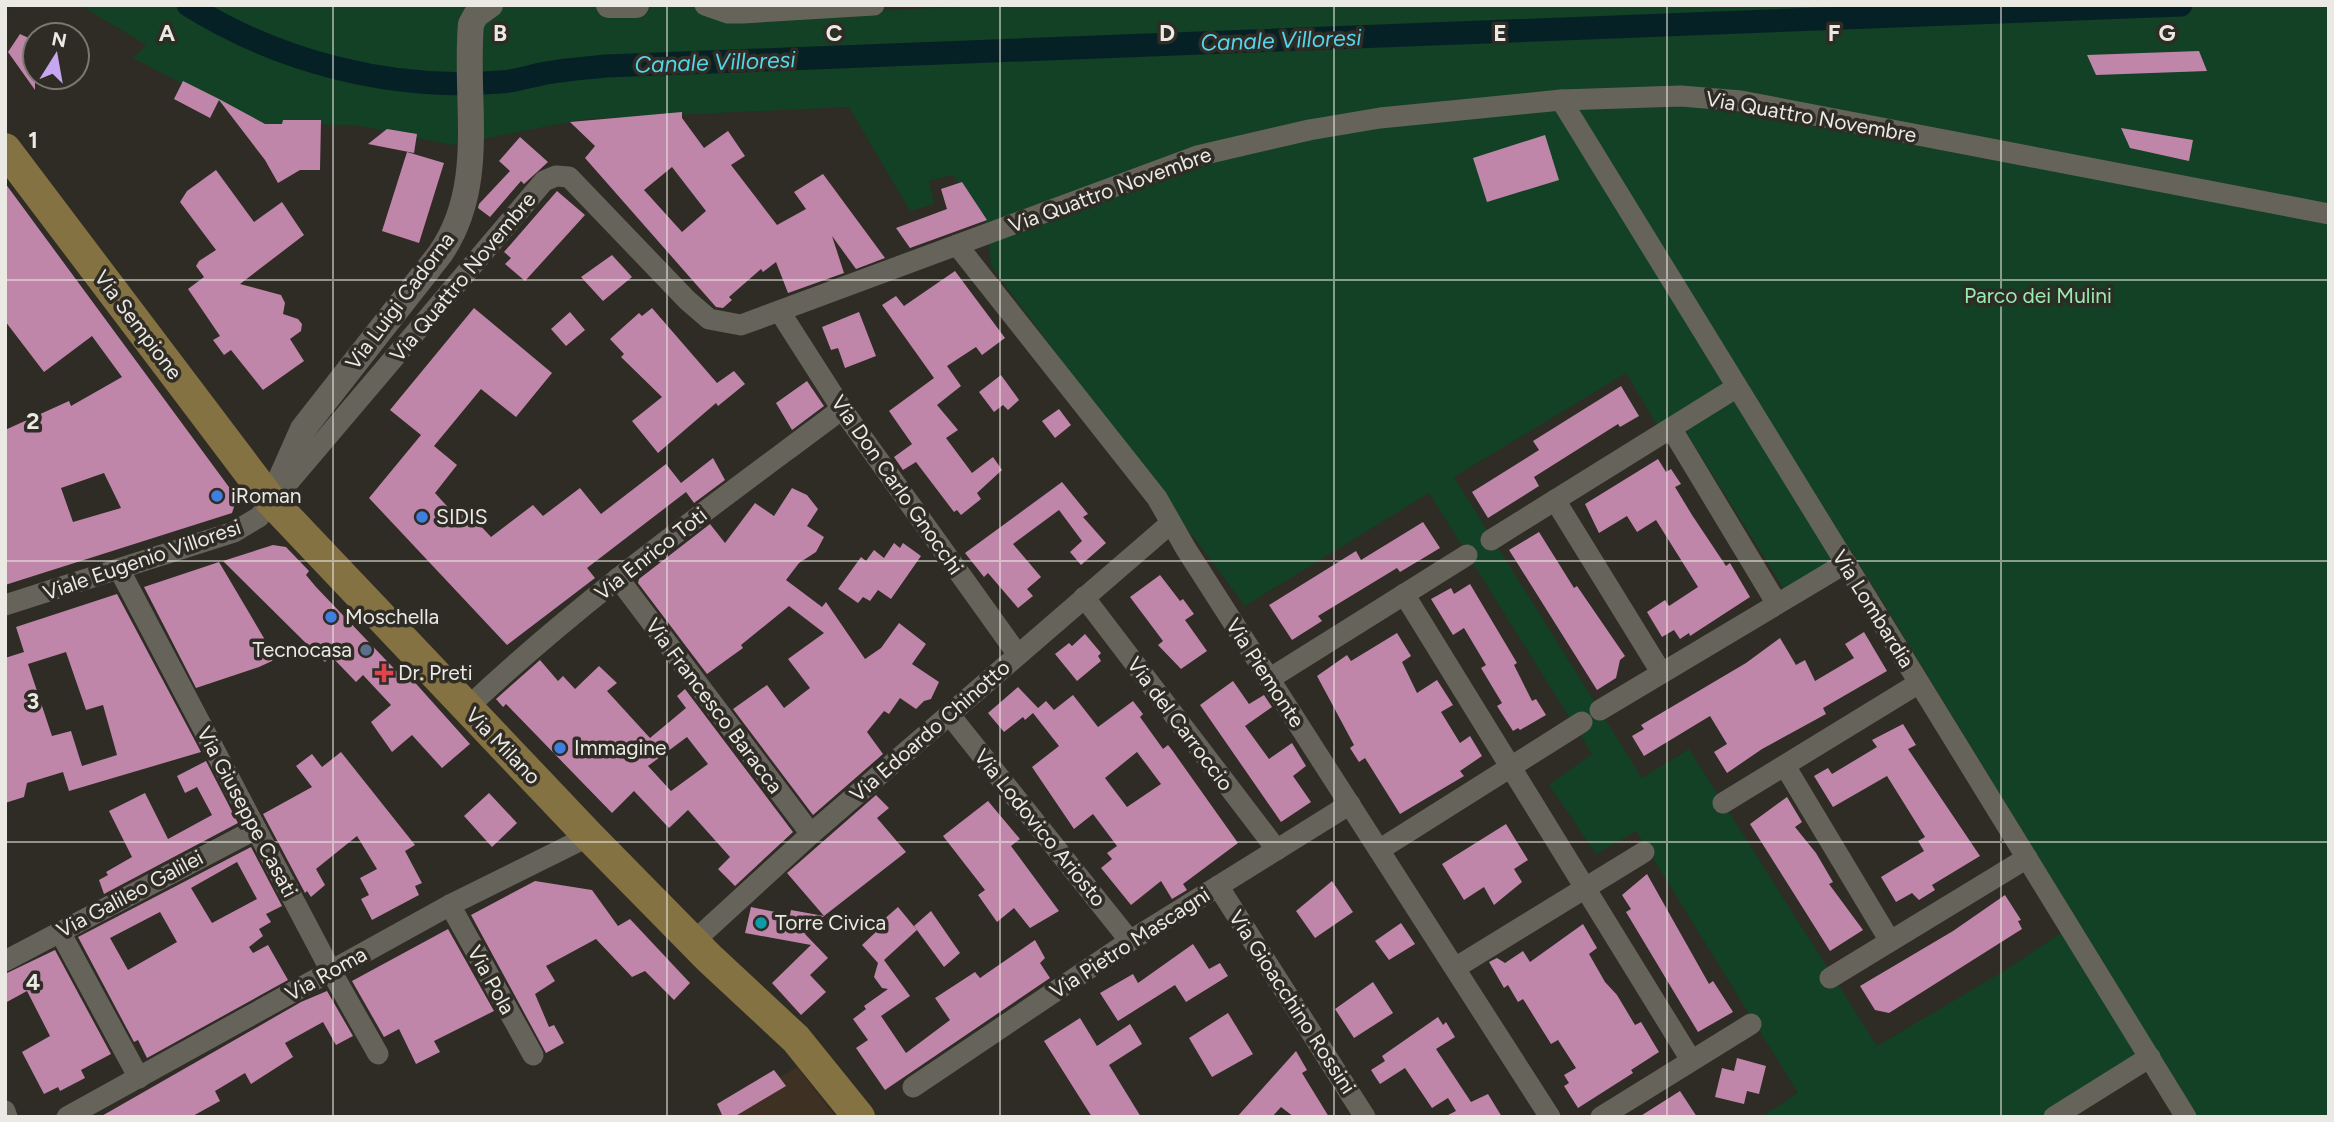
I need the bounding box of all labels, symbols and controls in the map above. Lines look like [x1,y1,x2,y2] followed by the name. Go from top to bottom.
[159,19,176,47] text: A
[493,19,507,47] text: B
[826,19,843,47] text: C
[1159,19,1175,47] text: D
[1493,19,1507,47] text: E
[1828,19,1841,47] text: F
[2158,19,2176,47] text: G
[21,21,91,91] north arrow
[1200,23,1363,57] water label: Canale Villoresi
[50,27,69,52] text: N
[634,45,797,79] water label: Canale Villoresi
[1704,86,1918,147] street label: Via Quattro Novembre
[28,126,38,154] text: 1
[1005,141,1214,238] street label: Via Quattro Novembre
[384,187,541,366] street label: Via Quattro Novembre
[340,227,459,374] street label: Via Luigi Cadorna
[89,265,188,384] street label: Via Sempione
[1964,283,2112,308] park label: Parco dei Mulini
[826,390,969,579] street label: Via Don Carlo Gnocchi
[26,407,40,435] text: 2
[231,483,302,508] place label: iRoman
[209,488,225,504] marker: iRoman
[590,502,712,605] street label: Via Enrico Toti
[436,504,488,529] place label: SIDIS
[414,509,430,525] marker: SIDIS
[40,514,244,605] street label: Viale Eugenio Villoresi
[1827,545,1920,672] street label: Via Lombardia
[345,604,439,629] place label: Moschella
[323,609,339,625] marker: Moschella
[641,613,788,798] street label: Via Francesco Baracca
[1221,614,1310,732] street label: Via Piemonte
[252,637,352,662] place label: Tecnocasa
[358,642,374,658] marker: Tecnocasa
[1122,652,1239,795] street label: Via del Carroccio
[845,654,1015,807] street label: Via Edoardo Chinotto
[398,660,473,685] place label: Dr. Preti
[376,665,392,681] marker: Dr. Preti
[27,687,39,715] text: 3
[461,702,546,789] street label: Via Milano
[192,722,303,901] street label: Via Giuseppe Casati
[574,735,667,760] place label: Immagine
[552,740,568,756] marker: Immagine
[969,744,1112,911] street label: Via Lodovico Ariosto
[52,844,207,943] street label: Via Galileo Galilei
[1045,882,1214,1004] street label: Via Pietro Mascagni
[1224,905,1361,1098] street label: Via Gioacchino Rossini
[775,910,886,935] place label: Torre Civica
[753,915,769,931] marker: Torre Civica
[281,941,371,1006] street label: Via Roma
[462,941,520,1019] street label: Via Pola
[26,968,40,996] text: 4

